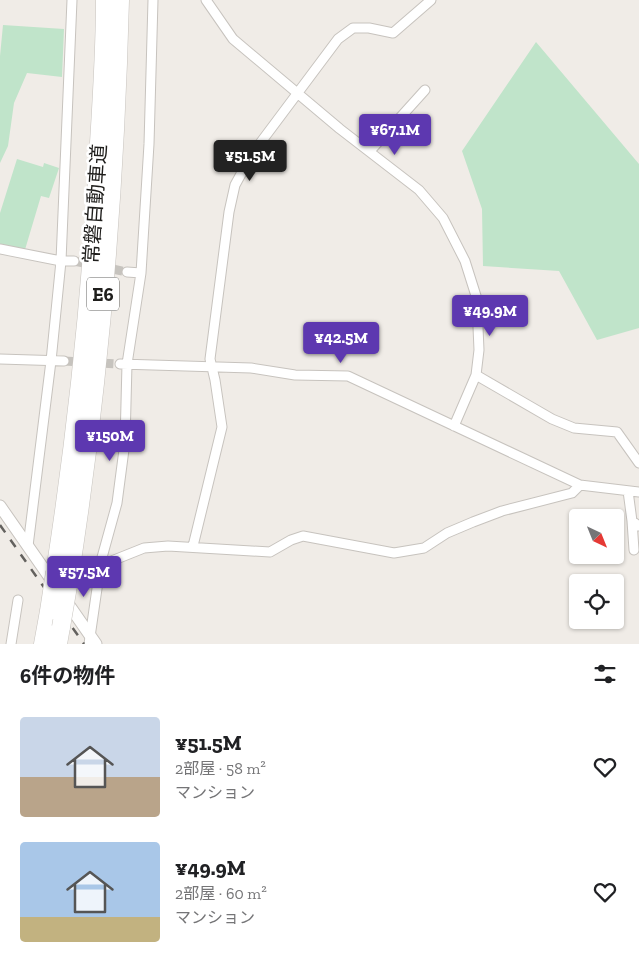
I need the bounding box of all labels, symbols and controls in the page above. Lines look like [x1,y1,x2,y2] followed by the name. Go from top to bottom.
[354,114,436,156] pin: ¥67.1M
[370,120,420,139] text: ¥67.1M
[209,140,291,182] pin: ¥51.5M
[79,143,111,265] street label: 常磐自動車道
[225,146,275,165] text: ¥51.5M
[87,278,119,310] road number: E6
[449,294,531,337] pin: ¥49.9M
[463,301,517,320] text: ¥49.9M
[300,322,382,364] pin: ¥42.5M
[314,328,368,347] text: ¥42.5M
[75,420,145,462] pin: ¥150M
[86,426,134,445] text: ¥150M
[569,509,624,564] north arrow
[569,509,624,629] map controls
[43,556,125,598] pin: ¥57.5M
[58,562,110,581] text: ¥57.5M
[569,574,624,629] button: locate
[591,660,619,688] icon: filters
[20,663,115,688] text: 6件の物件
[175,730,242,755] text: ¥51.5M
[60,737,120,797] icon: home
[591,753,619,781] icon: heart
[175,759,266,778] text: 2部屋 · 58 m²
[175,783,255,802] text: マンション
[175,855,246,880] text: ¥49.9M
[60,862,120,922] icon: home
[591,878,619,906] icon: heart
[175,884,267,903] text: 2部屋 · 60 m²
[175,908,255,927] text: マンション

